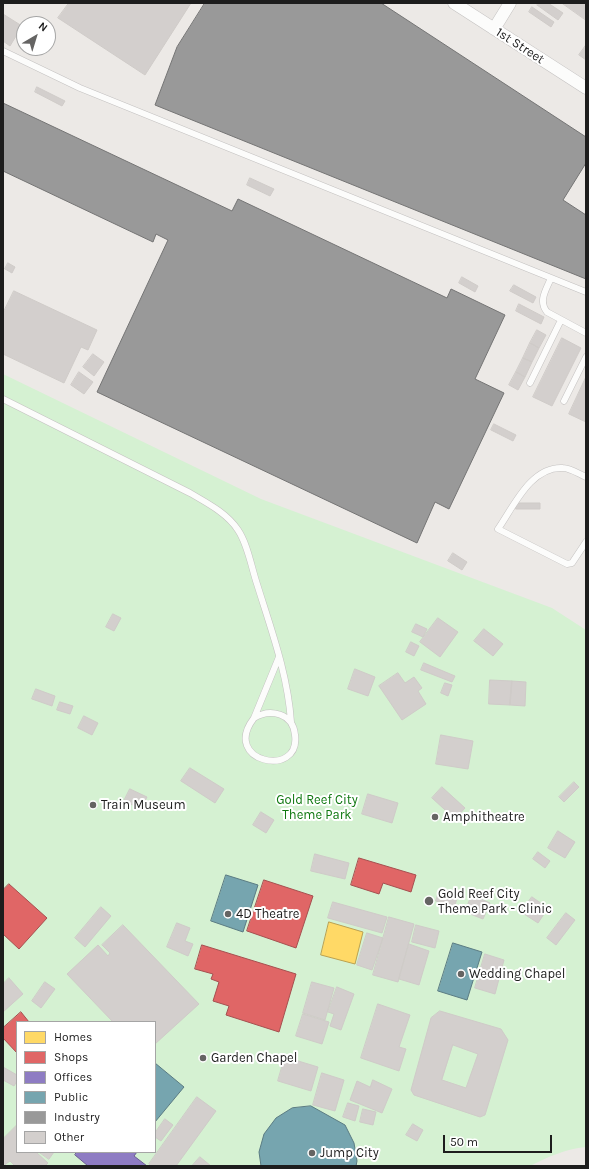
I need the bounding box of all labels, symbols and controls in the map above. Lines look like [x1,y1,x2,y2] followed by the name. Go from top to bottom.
[16,16,56,56] north arrow
[36,19,50,34] text: N
[493,25,547,67] street label: 1st Street
[276,792,358,823] park label: Gold Reef City Theme Park
[101,797,186,813] place label: Train Museum
[88,800,98,810] marker: Train Museum
[443,809,525,825] place label: Amphitheatre
[430,812,440,822] marker: Amphitheatre
[438,886,552,917] place label: Gold Reef City Theme Park - Clinic
[423,895,435,907] marker: Gold Reef City Theme Park - Clinic
[236,906,299,922] place label: 4D Theatre
[223,909,233,919] marker: 4D Theatre
[469,966,565,982] place label: Wedding Chapel
[456,969,466,979] marker: Wedding Chapel
[16,1021,156,1153] legend
[54,1030,92,1044] text: Homes
[54,1050,88,1064] text: Shops
[211,1050,297,1066] place label: Garden Chapel
[198,1053,208,1063] marker: Garden Chapel
[54,1070,92,1084] text: Offices
[54,1090,88,1104] text: Public
[54,1110,100,1124] text: Industry
[445,1127,554,1153] scale bar
[54,1130,84,1144] text: Other
[450,1135,478,1149] text: 50 m
[320,1145,379,1161] place label: Jump City
[307,1148,317,1158] marker: Jump City

